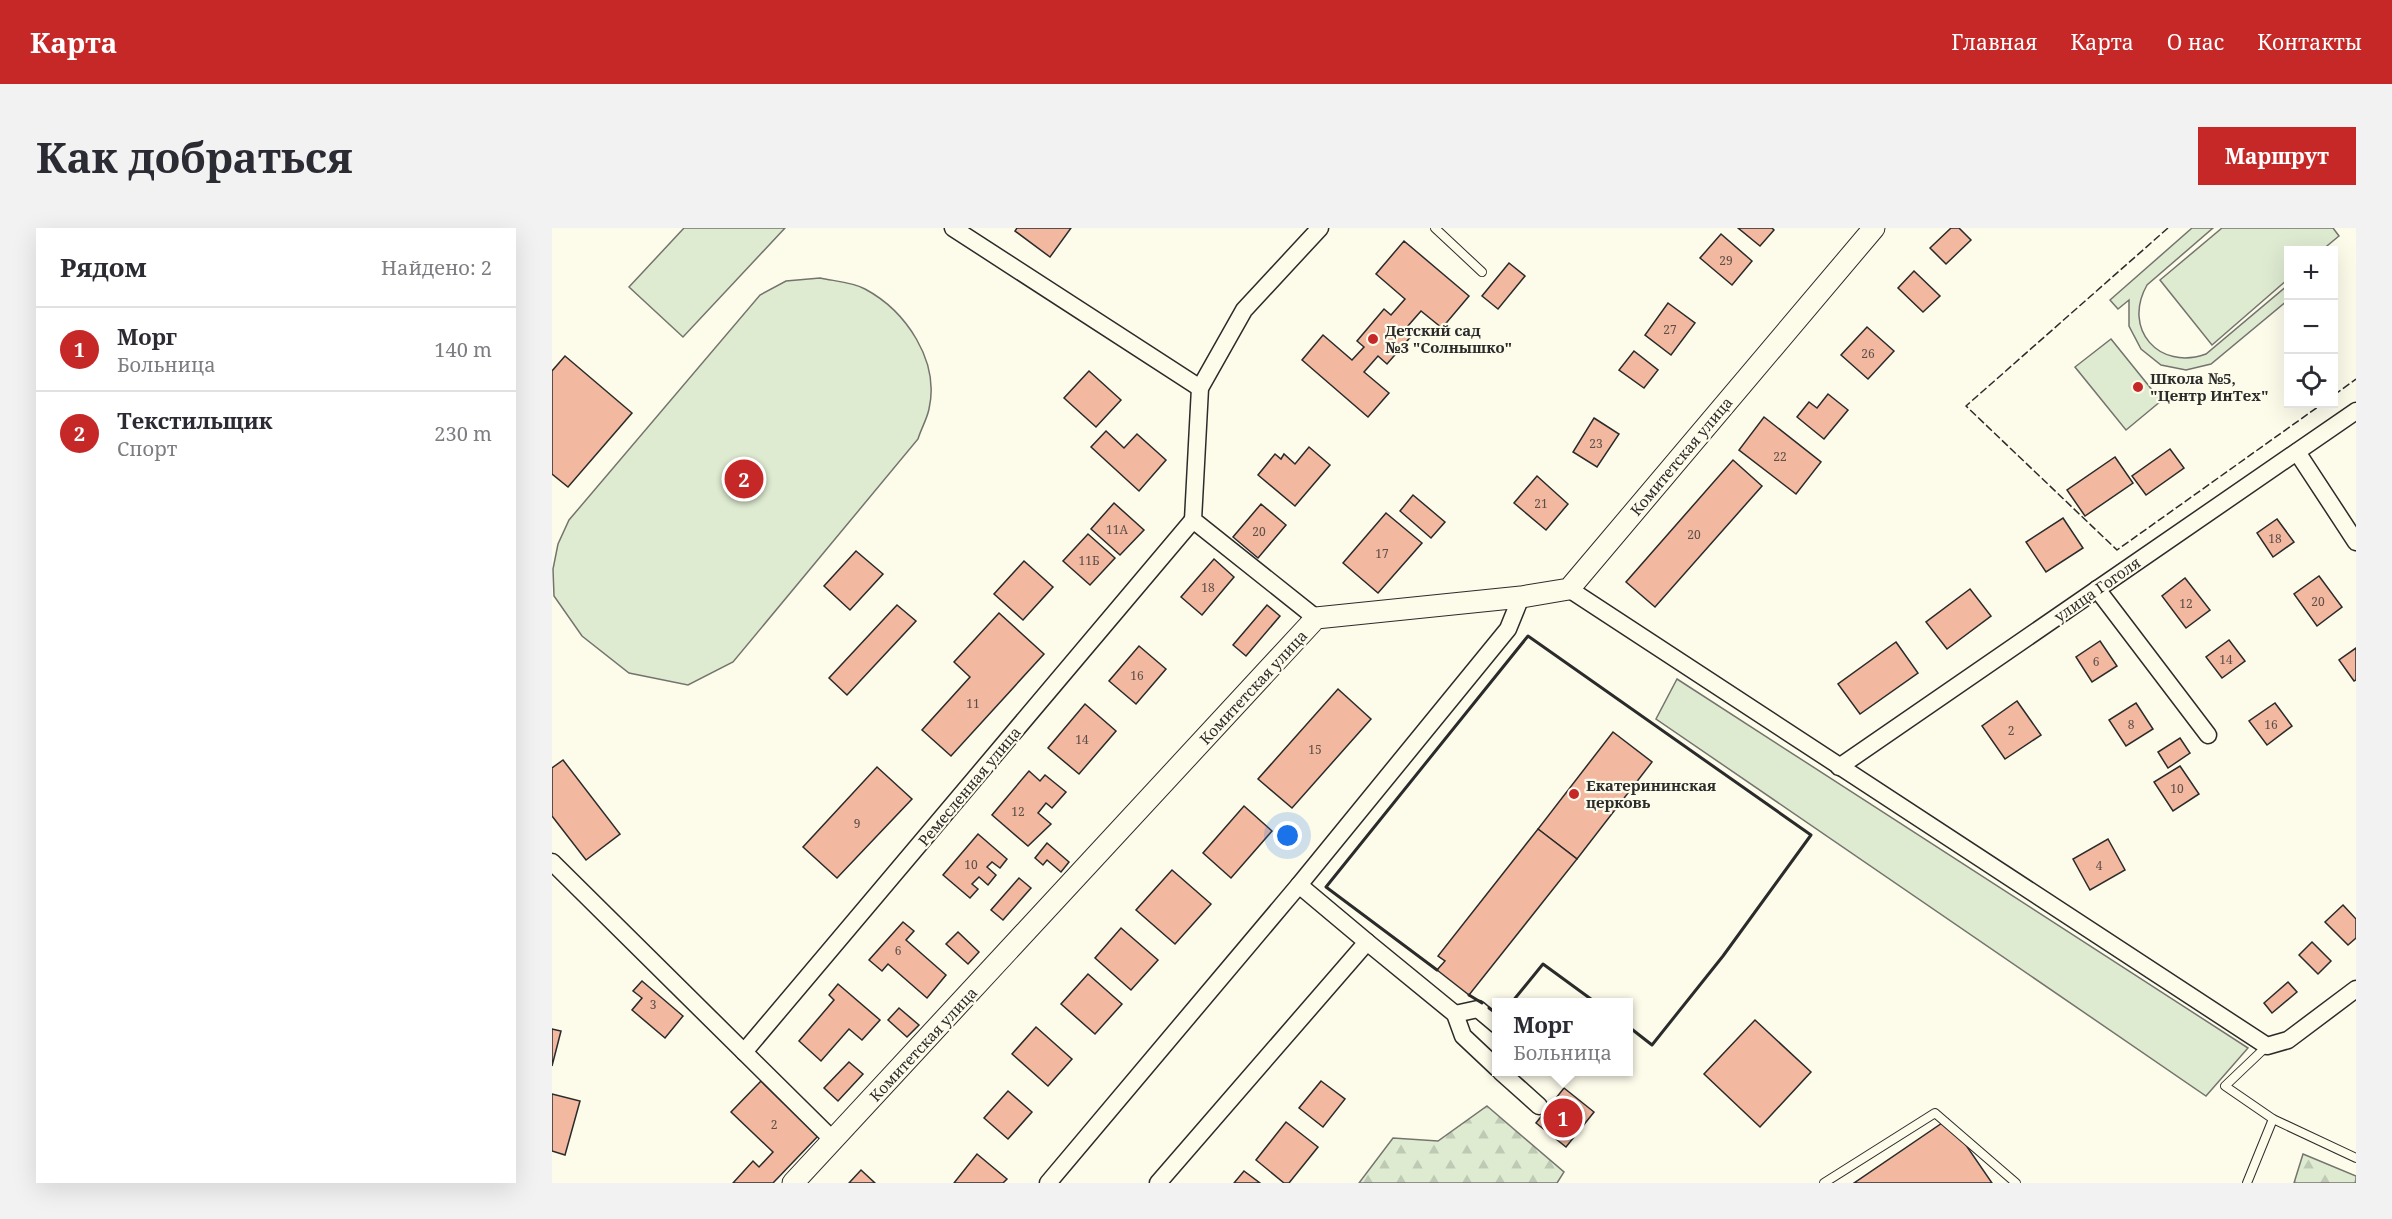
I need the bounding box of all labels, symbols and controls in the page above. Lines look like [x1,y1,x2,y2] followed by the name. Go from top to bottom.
[30,23,117,61] text: Карта
[1951,28,2038,56] text: Главная
[2071,28,2134,56] text: Карта
[2167,28,2224,56] text: О нас
[2257,28,2362,56] text: Контакты
[2198,127,2356,185] button: Маршрут
[36,128,353,185] text: Как добраться
[2284,246,2338,408] map controls
[2284,246,2338,300] button: +
[60,249,147,285] text: Рядом
[1719,252,1733,269] house number: 29
[381,254,492,281] text: Найдено: 2
[2284,300,2338,354] button: −
[1385,320,1512,357] place label: Детский сад №3 "Солнышко"
[117,321,177,351] text: Морг
[1663,321,1677,338] house number: 27
[1366,332,1380,346] marker: Детский сад №3 "Солнышко"
[74,336,85,363] text: 1
[434,336,492,363] text: 140 m
[1861,345,1875,362] house number: 26
[117,351,216,378] text: Больница
[2284,354,2338,408] button: locate
[2150,368,2269,405] place label: Школа №5, "Центр ИнТех"
[2131,380,2145,394] marker: Школа №5, "Центр ИнТех"
[1625,392,1737,520] street label: Комитетская улица
[117,405,272,435] text: Текстильщик
[74,420,85,447] text: 2
[434,420,492,447] text: 230 m
[117,435,177,462] text: Спорт
[1589,435,1603,452] house number: 23
[1773,448,1787,465] house number: 22
[724,456,764,502] pin: 2
[1534,495,1548,512] house number: 21
[1106,521,1128,538] house number: 11А
[1252,523,1266,540] house number: 20
[1687,526,1701,543] house number: 20
[2268,530,2282,547] house number: 18
[1375,545,1389,562] house number: 17
[1079,552,1099,569] house number: 11Б
[2050,552,2144,626] street label: улица Гоголя
[1201,579,1215,596] house number: 18
[2311,593,2325,610] house number: 20
[2179,595,2193,612] house number: 12
[1195,626,1311,748] street label: Комитетская улица
[2219,651,2233,668] house number: 14
[2093,653,2100,670] house number: 6
[1130,667,1144,684] house number: 16
[966,695,980,712] house number: 11
[2128,716,2135,733] house number: 8
[2264,716,2278,733] house number: 16
[913,722,1025,850] street label: Ремесленная улица
[2008,722,2014,739] house number: 2
[1075,731,1089,748] house number: 14
[1308,741,1322,758] house number: 15
[1586,775,1716,812] place label: Екатерининская церковь
[2170,780,2184,797] house number: 10
[1567,787,1581,801] marker: Екатерининская церковь
[1011,803,1025,820] house number: 12
[854,815,860,832] house number: 9
[1273,821,1302,850] your location
[964,856,978,873] house number: 10
[2096,857,2103,874] house number: 4
[895,942,902,959] house number: 6
[865,983,981,1105] street label: Комитетская улица
[650,996,657,1013] house number: 3
[1492,998,1633,1076] popup
[1513,1009,1573,1039] text: Морг
[1513,1039,1612,1066] text: Больница
[1544,1096,1582,1140] pin: 1
[771,1116,777,1133] house number: 2

